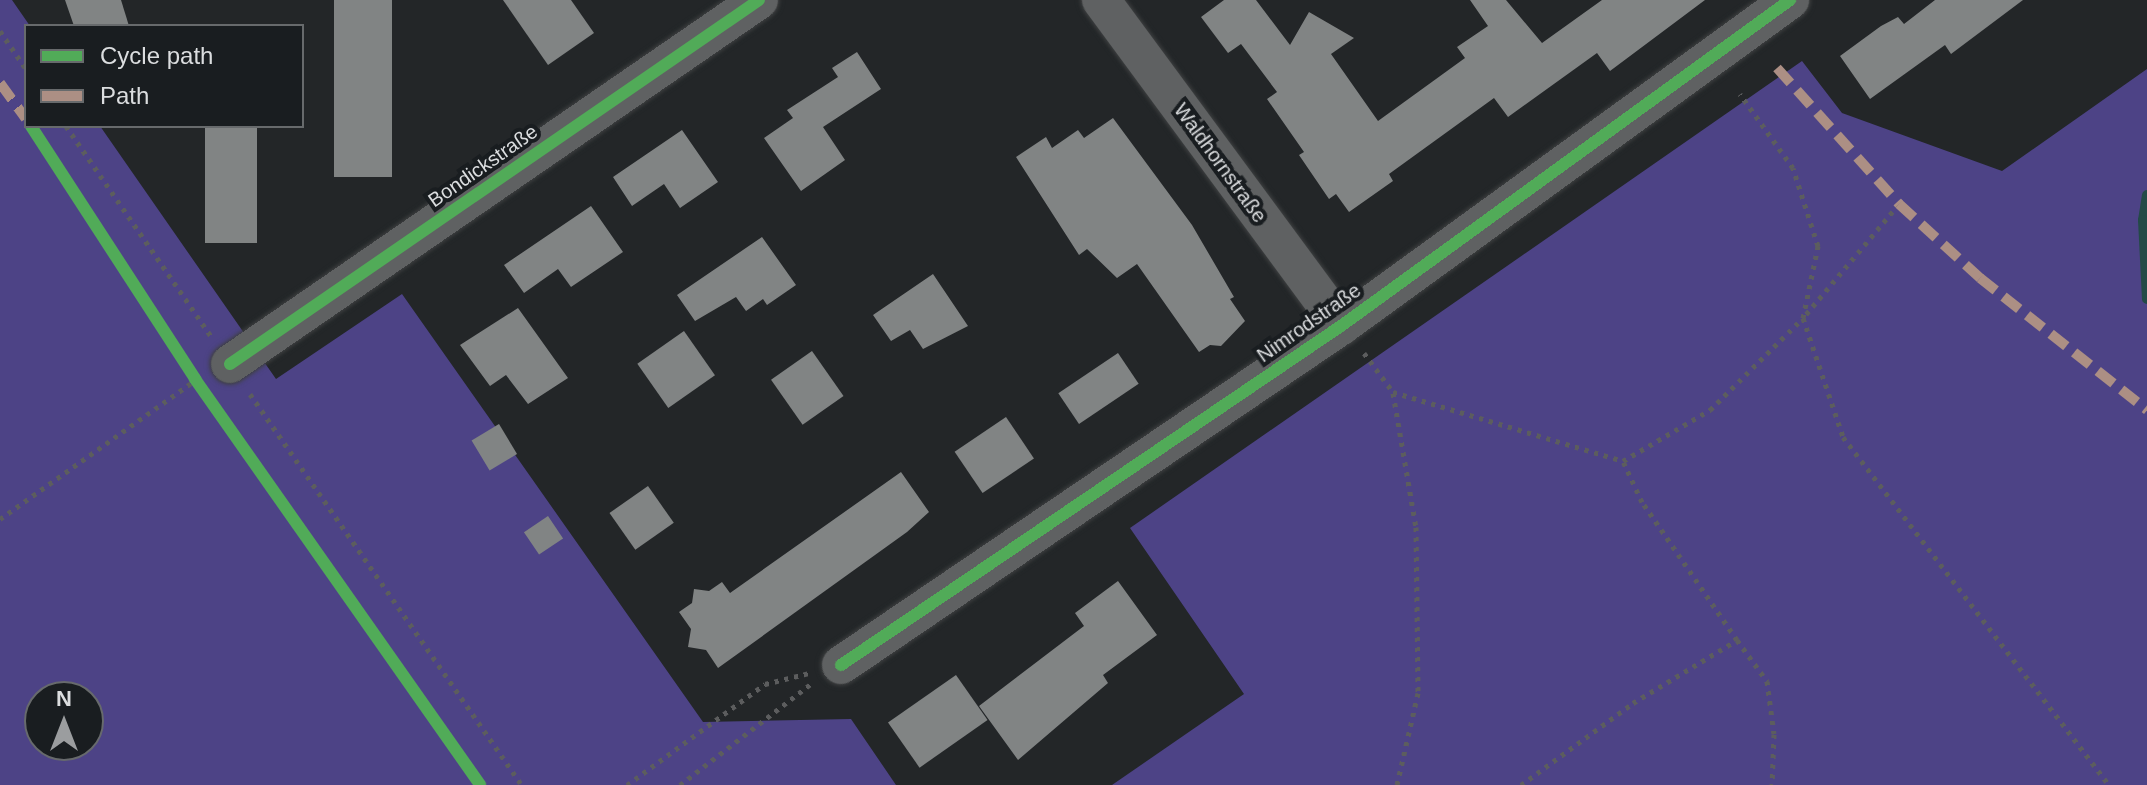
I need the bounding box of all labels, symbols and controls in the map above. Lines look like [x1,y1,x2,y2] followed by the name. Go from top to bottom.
[24,24,304,128] legend
[100,42,213,69] text: Cycle path
[100,82,149,109] text: Path
[1169,99,1271,227] street label: Waldhornstraße
[424,120,542,212] street label: Bondickstraße
[1253,278,1365,368] street label: Nimrodstraße
[24,681,104,761] north arrow
[56,686,72,711] text: N

